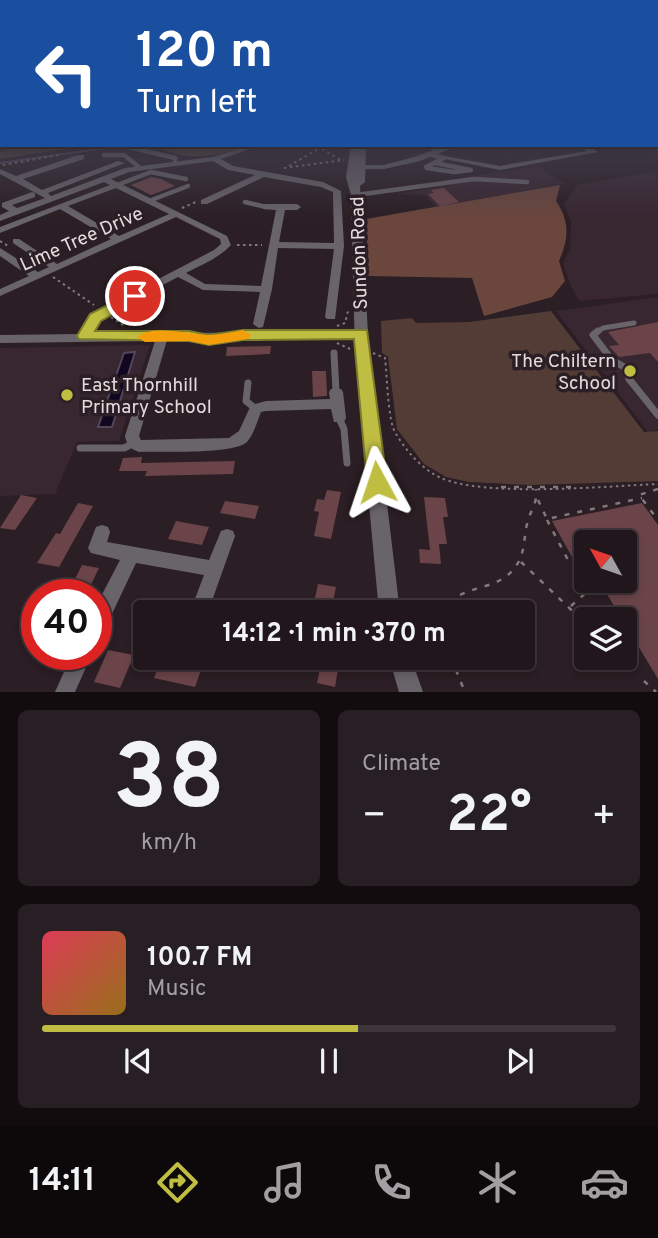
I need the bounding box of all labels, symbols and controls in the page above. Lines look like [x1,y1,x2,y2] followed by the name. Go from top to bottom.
[136,23,273,85] text: 120 m
[21,28,112,119] icon: left
[136,84,257,124] text: Turn left
[346,196,374,310] street label: Sundon Road
[16,202,147,278] street label: Lime Tree Drive
[105,266,165,326] pin
[116,277,154,315] icon: arrive
[511,350,616,396] place label: The Chiltern School
[622,363,638,379] marker: The Chiltern School
[81,374,212,420] place label: East Thornhill Primary School
[59,387,75,403] marker: East Thornhill Primary School
[340,445,414,519] position arrow
[574,530,637,593] north arrow
[574,530,637,670] map controls
[21,579,112,670] speed limit sign: 40
[574,607,637,670] button: layers
[222,618,446,651] text: 14:12 · 1 min · 370 m
[113,726,225,841] text: 38
[362,750,441,779] text: Climate
[446,784,532,850] text: 22°
[362,793,387,842] text: −
[591,793,616,842] text: +
[141,829,197,858] text: km/h
[147,942,252,975] text: 100.7 FM
[147,975,207,1004] text: Music
[119,1042,157,1080] icon: previous
[310,1042,348,1080] icon: pause
[501,1042,539,1080] icon: next
[153,1158,202,1207] icon: directions
[260,1158,309,1207] icon: music
[367,1158,416,1207] icon: phone
[473,1158,522,1207] icon: climate
[580,1158,629,1207] icon: car
[29,1162,96,1202] text: 14:11

